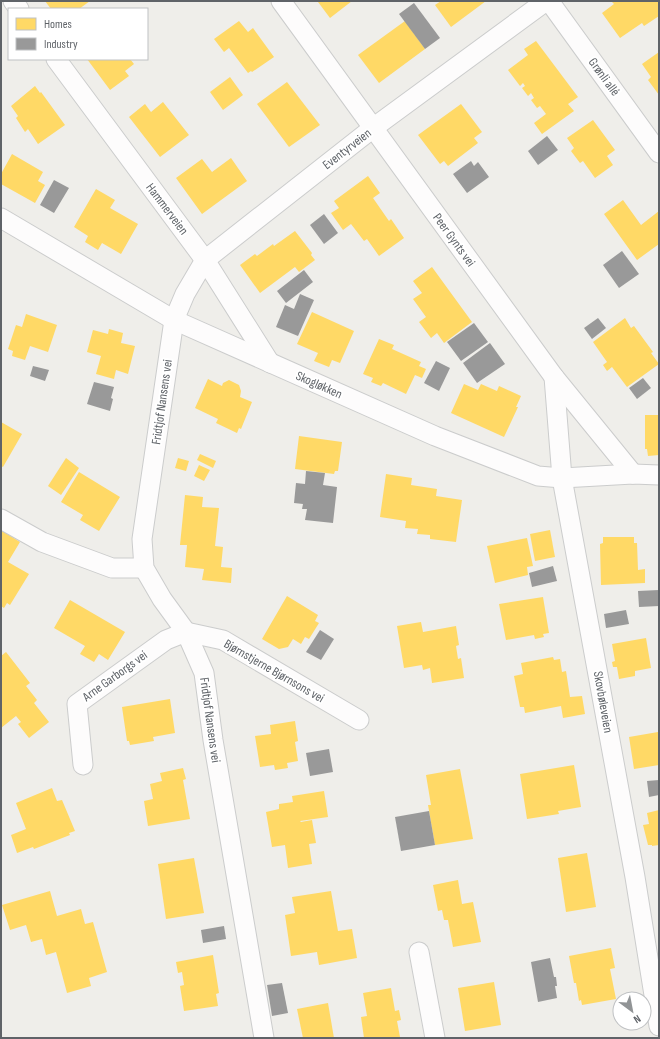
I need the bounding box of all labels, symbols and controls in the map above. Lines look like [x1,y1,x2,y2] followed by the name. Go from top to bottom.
[8,8,148,60] legend
[44,17,72,32] text: Homes
[44,37,78,52] text: Industry
[585,55,623,99] street label: Grønli allé
[319,125,375,173] street label: Eventyrveien
[142,180,192,238] street label: Hammerveien
[429,210,479,270] street label: Peer Gynts vei
[148,358,176,446] street label: Fridtjof Nansens vei
[293,368,345,402] street label: Skogløkken
[221,636,327,706] street label: Bjørnstjerne Bjørnsons vei
[79,647,151,705] street label: Arne Garborgs vei
[590,670,616,734] street label: Skovbøleveien
[196,676,224,764] street label: Fridtjof Nansens vei
[612,991,652,1031] north arrow
[631,1012,643,1026] text: N

